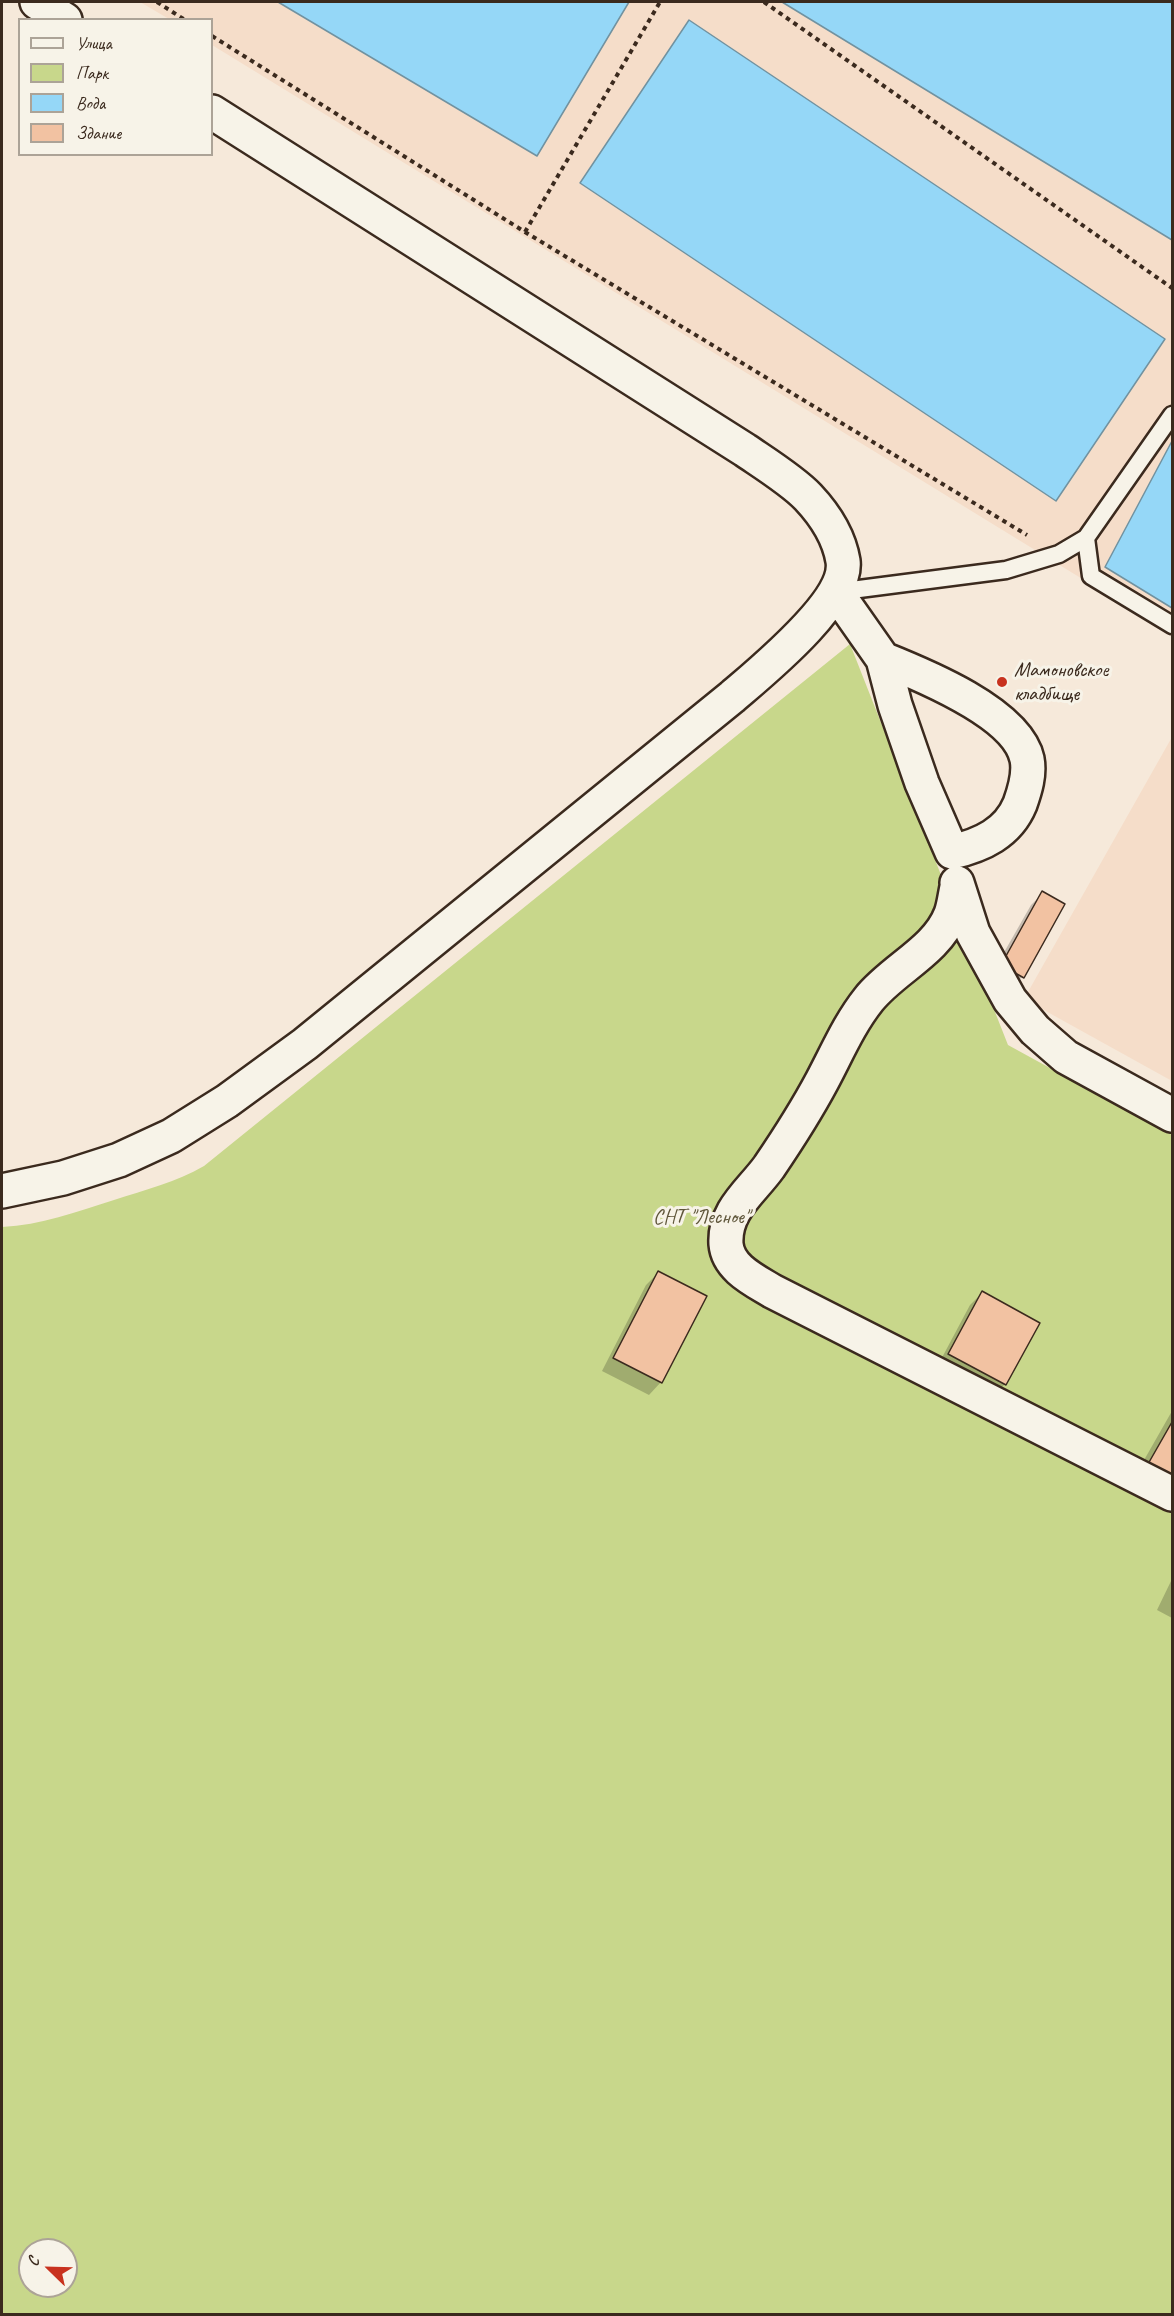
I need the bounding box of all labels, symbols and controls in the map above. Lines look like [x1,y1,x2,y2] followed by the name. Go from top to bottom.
[18,18,213,156] legend
[76,32,112,54] text: Улица
[76,62,108,84] text: Парк
[76,92,105,114] text: Вода
[76,122,121,144] text: Здание
[1014,657,1108,707] place label: Мамоновское кладбище
[995,675,1009,689] marker: Мамоновское кладбище
[653,1204,749,1230] park label: СНТ "Лесное"
[18,2238,78,2298] north arrow
[23,2254,44,2269] text: С

